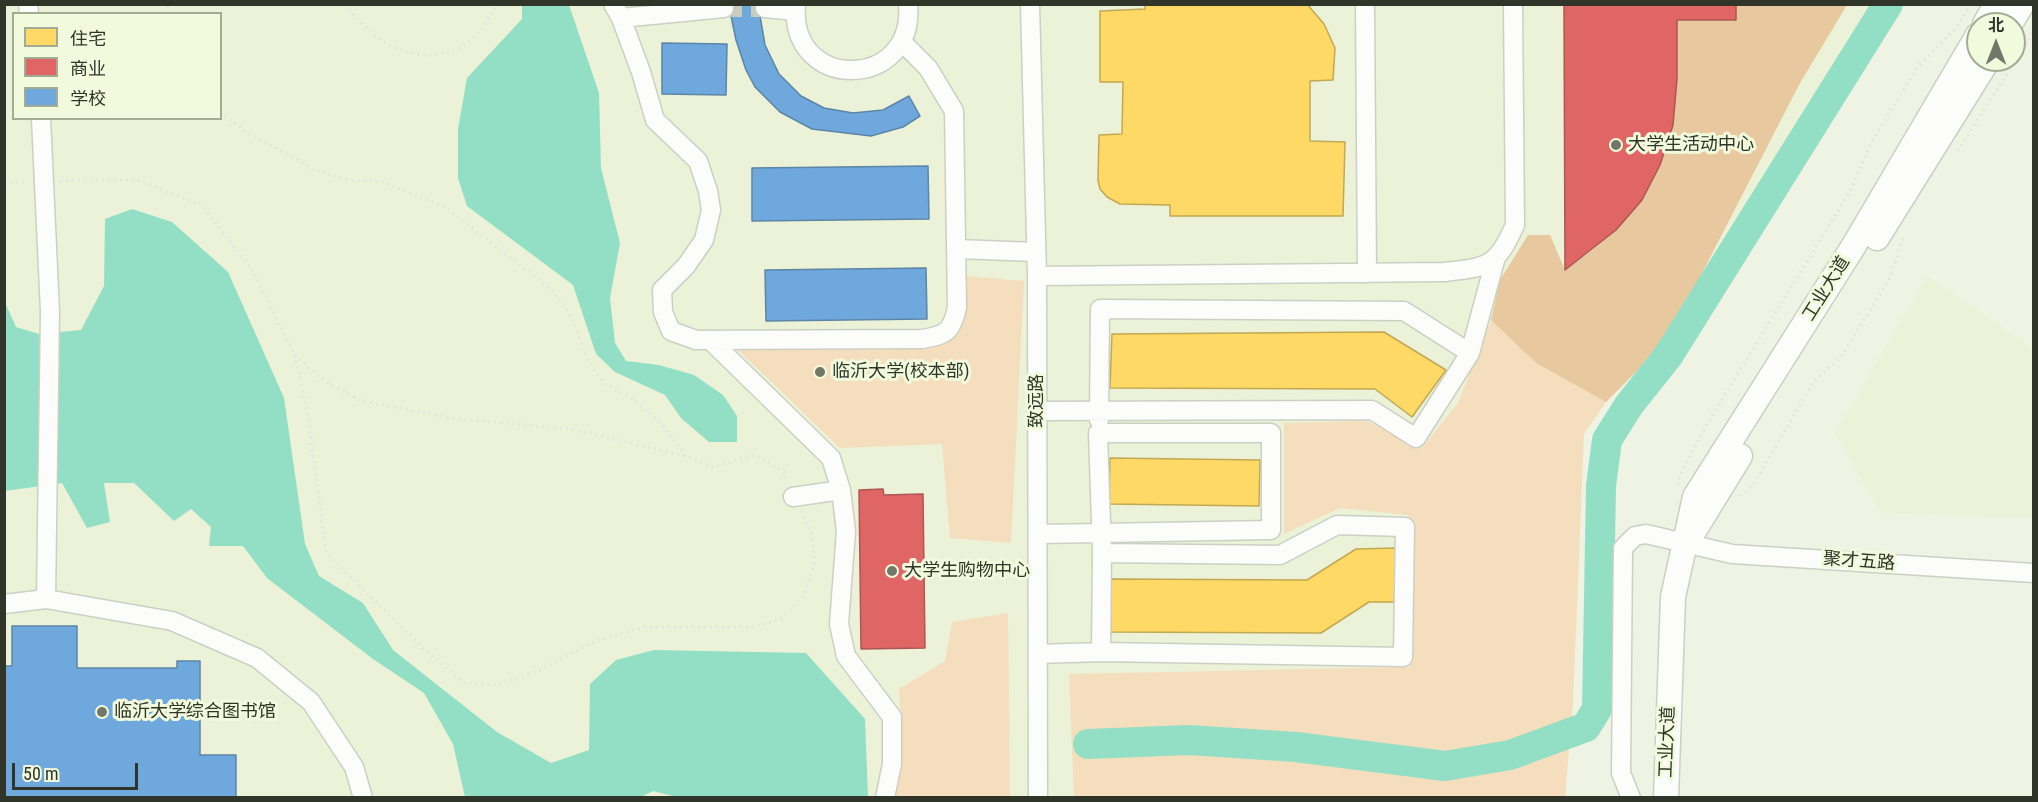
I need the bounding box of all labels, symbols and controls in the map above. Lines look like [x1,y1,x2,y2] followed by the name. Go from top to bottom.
[12,12,222,120] legend
[1966,12,2026,72] north arrow
[1988,16,2004,35] text: 北
[70,28,106,49] text: 住宅
[70,58,106,79] text: 商业
[70,88,106,109] text: 学校
[1628,134,1754,156] place label: 大学生活动中心
[1609,138,1623,152] marker: 大学生活动中心
[1799,253,1855,325] street label: 工业大道
[832,361,969,383] place label: 临沂大学(校本部)
[813,365,827,379] marker: 临沂大学(校本部)
[1026,374,1048,428] street label: 致远路
[1822,549,1896,575] street label: 聚才五路
[904,560,1030,582] place label: 大学生购物中心
[885,564,899,578] marker: 大学生购物中心
[114,701,276,723] place label: 临沂大学综合图书馆
[95,705,109,719] marker: 临沂大学综合图书馆
[1656,706,1680,778] street label: 工业大道
[15,751,141,789] scale bar
[23,763,58,784] text: 50 m

